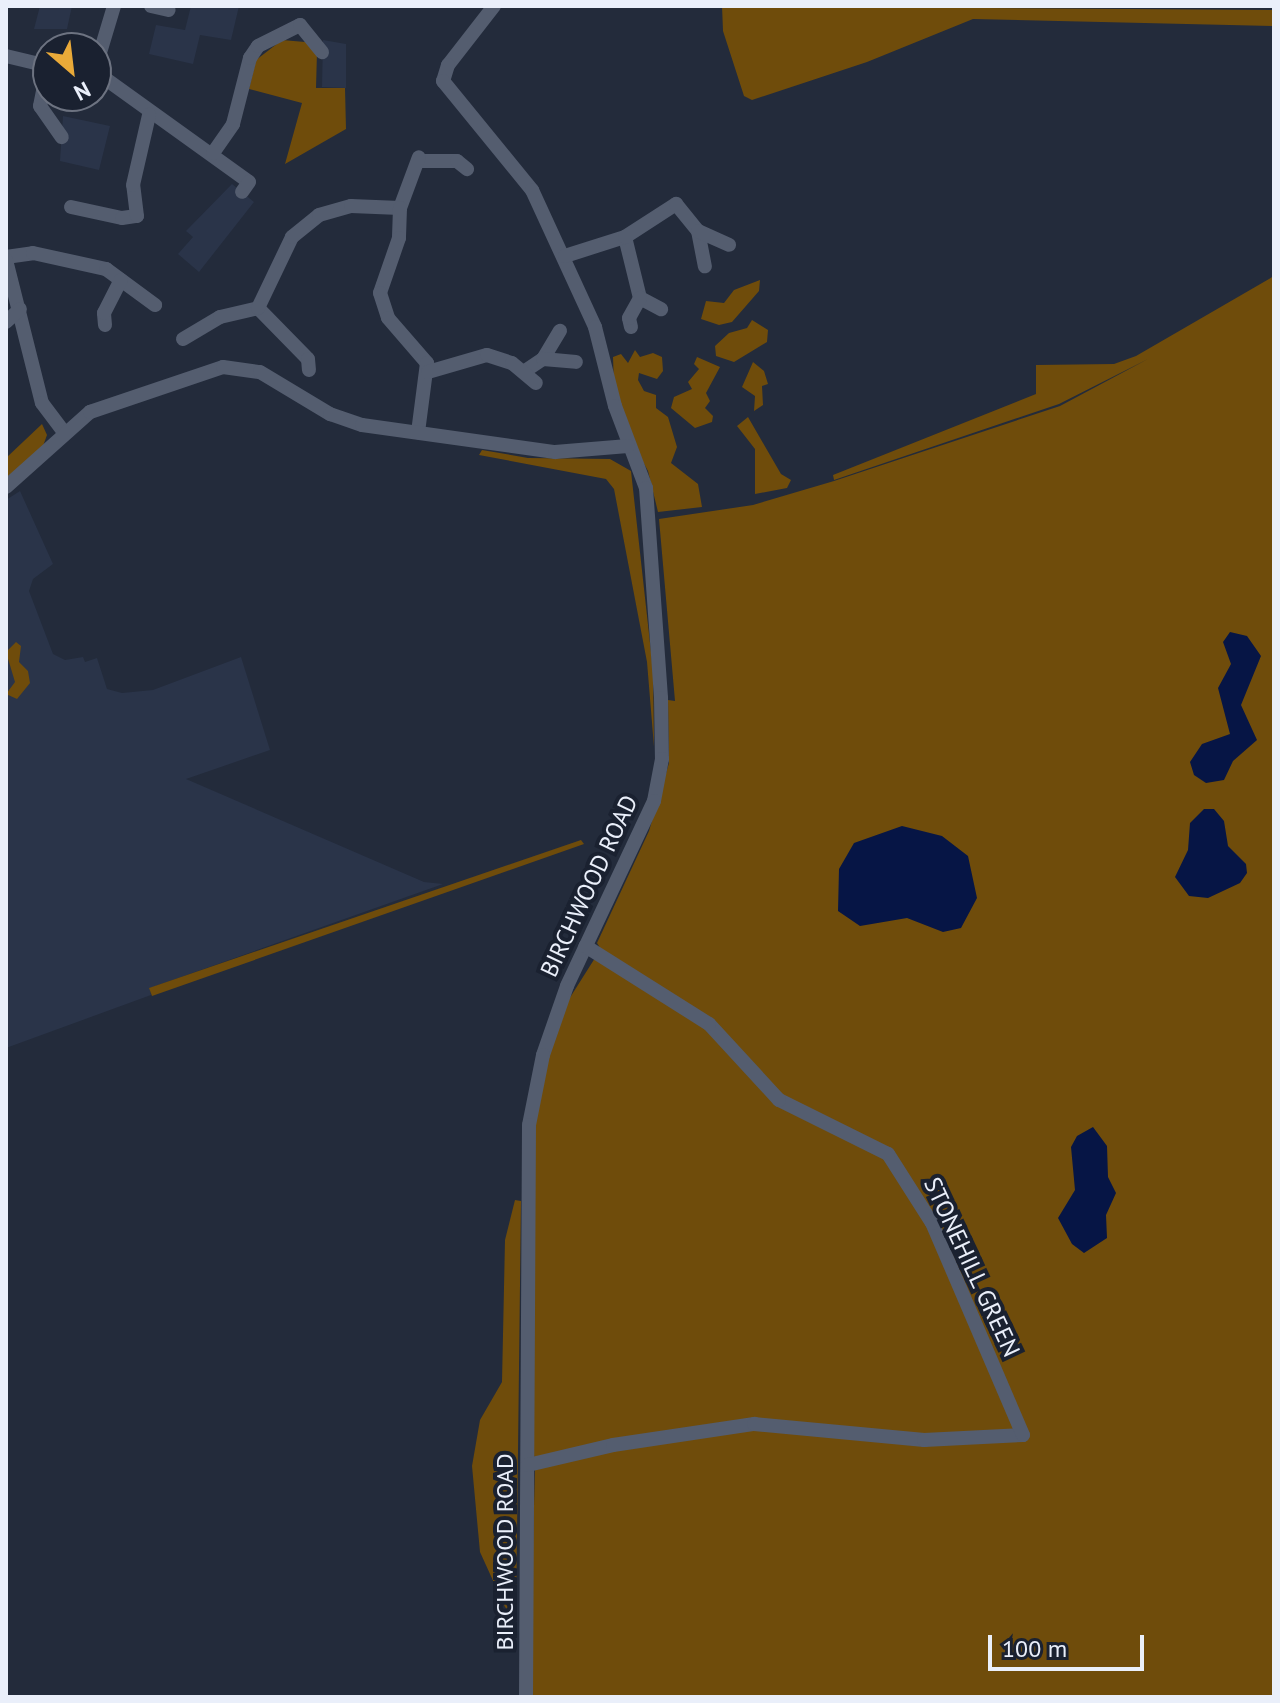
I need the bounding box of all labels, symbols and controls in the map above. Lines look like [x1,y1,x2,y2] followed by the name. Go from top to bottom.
[32,32,112,112] north arrow
[69,76,95,107] text: N
[534,791,644,981] street label: BIRCHWOOD ROAD
[918,1172,1026,1362] street label: STONEHILL GREEN
[491,1453,519,1651] street label: BIRCHWOOD ROAD
[992,1619,1148,1669] scale bar
[1002,1633,1067,1664] text: 100 m

